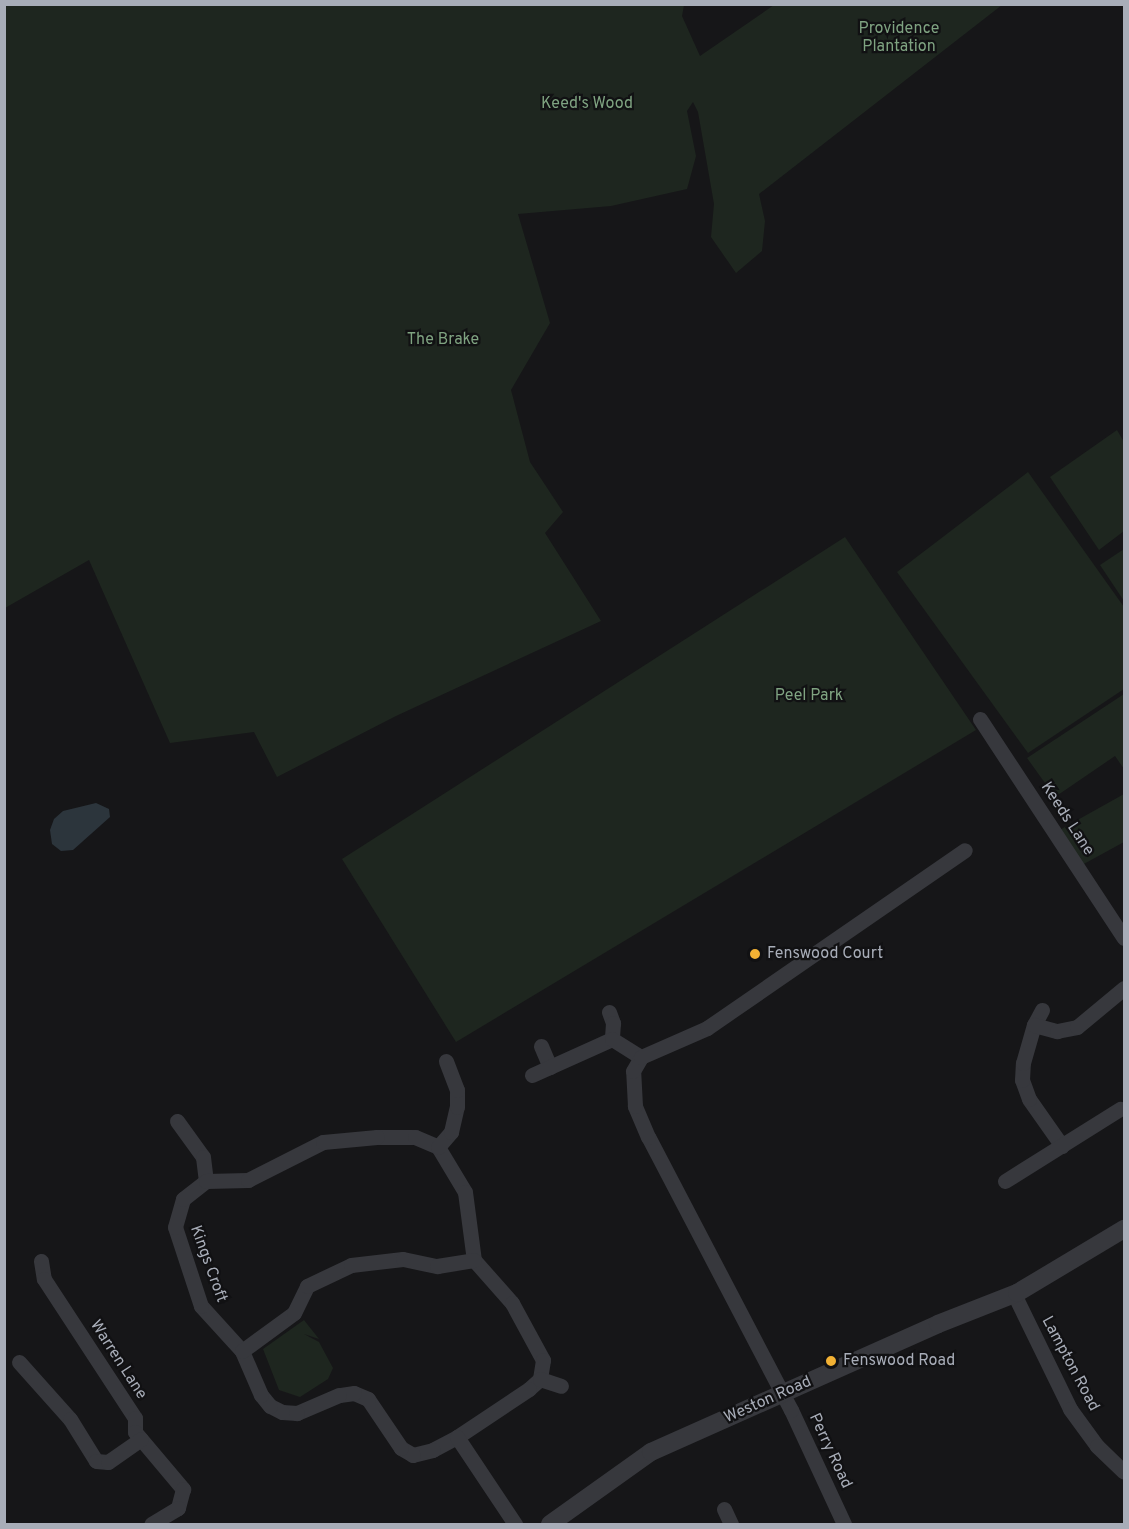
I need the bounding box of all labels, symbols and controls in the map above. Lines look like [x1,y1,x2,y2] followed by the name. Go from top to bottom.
[859,19,939,57] park label: Providence Plantation
[541,94,633,114] park label: Keed's Wood
[407,330,479,350] park label: The Brake
[775,686,843,706] park label: Peel Park
[1036,779,1098,859] street label: Keeds Lane
[767,944,883,964] place label: Fenswood Court
[748,947,762,961] marker: Fenswood Court
[185,1223,231,1305] street label: Kings Croft
[1037,1313,1103,1415] street label: Lampton Road
[85,1317,151,1403] street label: Warren Lane
[843,1351,955,1371] place label: Fenswood Road
[824,1354,838,1368] marker: Fenswood Road
[721,1372,815,1428] street label: Weston Road
[804,1410,856,1492] street label: Perry Road

